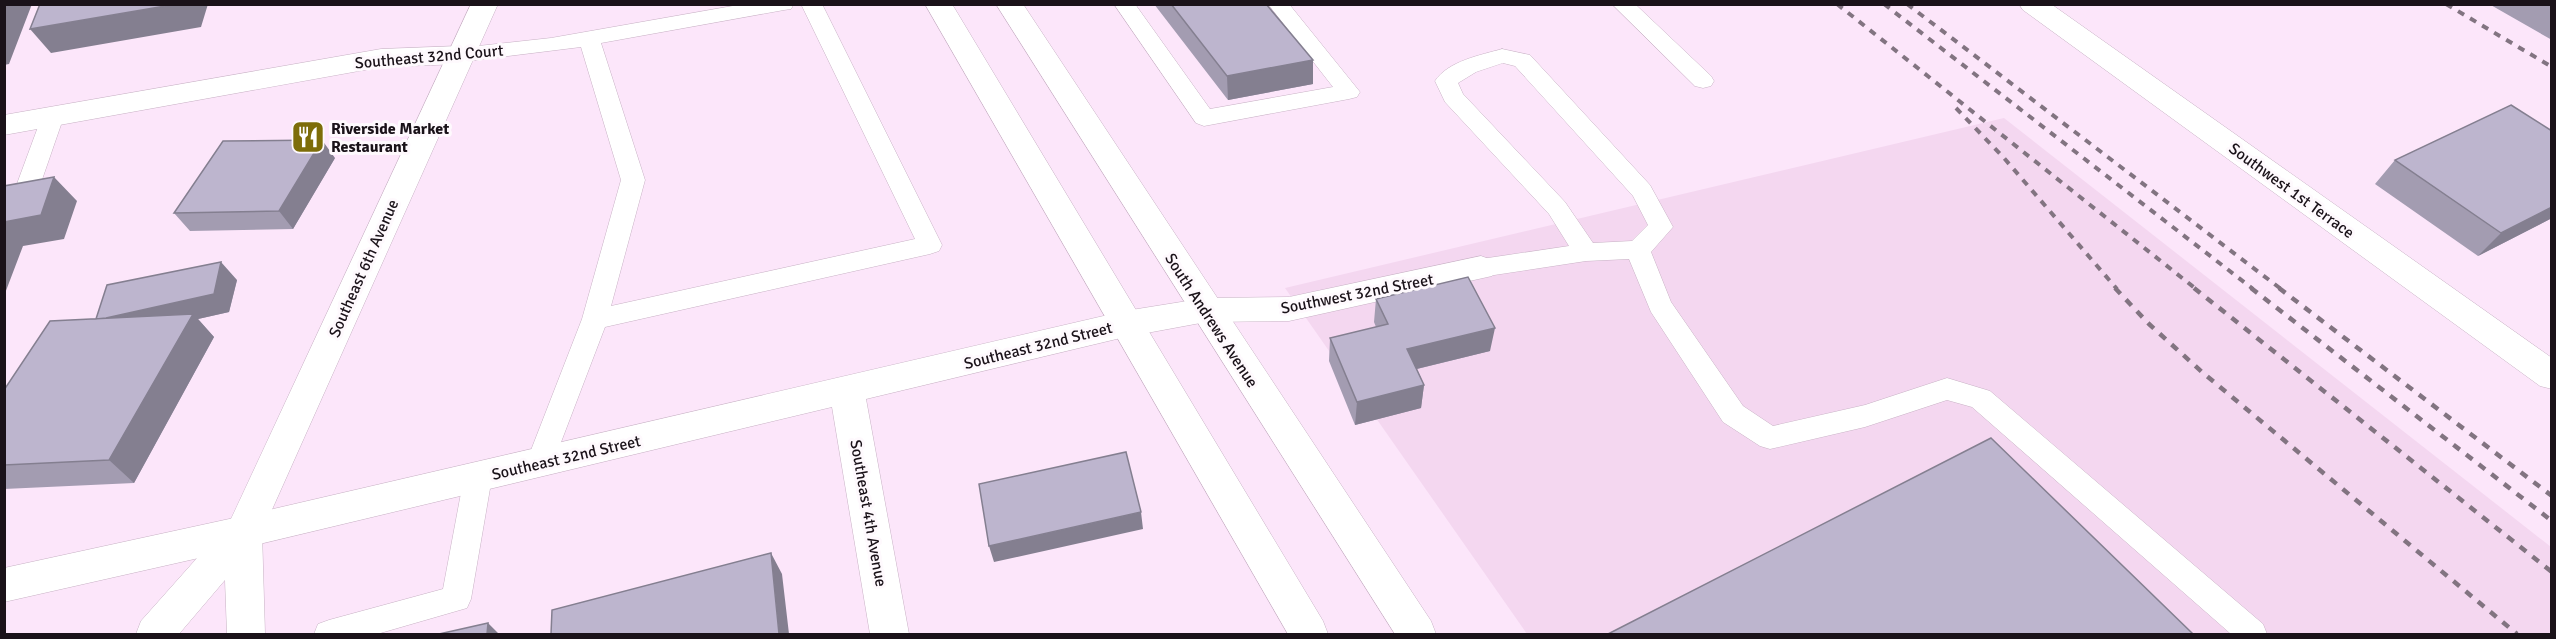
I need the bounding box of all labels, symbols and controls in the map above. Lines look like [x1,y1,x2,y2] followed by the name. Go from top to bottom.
[354,41,505,73] street label: Southeast 32nd Court
[290,119,326,155] restaurant icon: Riverside Market Restaurant
[331,119,449,157] place label: Riverside Market Restaurant
[2225,139,2358,243] street label: Southwest 1st Terrace
[324,196,403,341] street label: Southeast 6th Avenue
[1160,250,1262,392] street label: South Andrews Avenue
[1279,269,1436,319] street label: Southwest 32nd Street
[962,318,1115,374] street label: Southeast 32nd Street
[490,431,643,485] street label: Southeast 32nd Street
[845,438,891,588] street label: Southeast 4th Avenue

